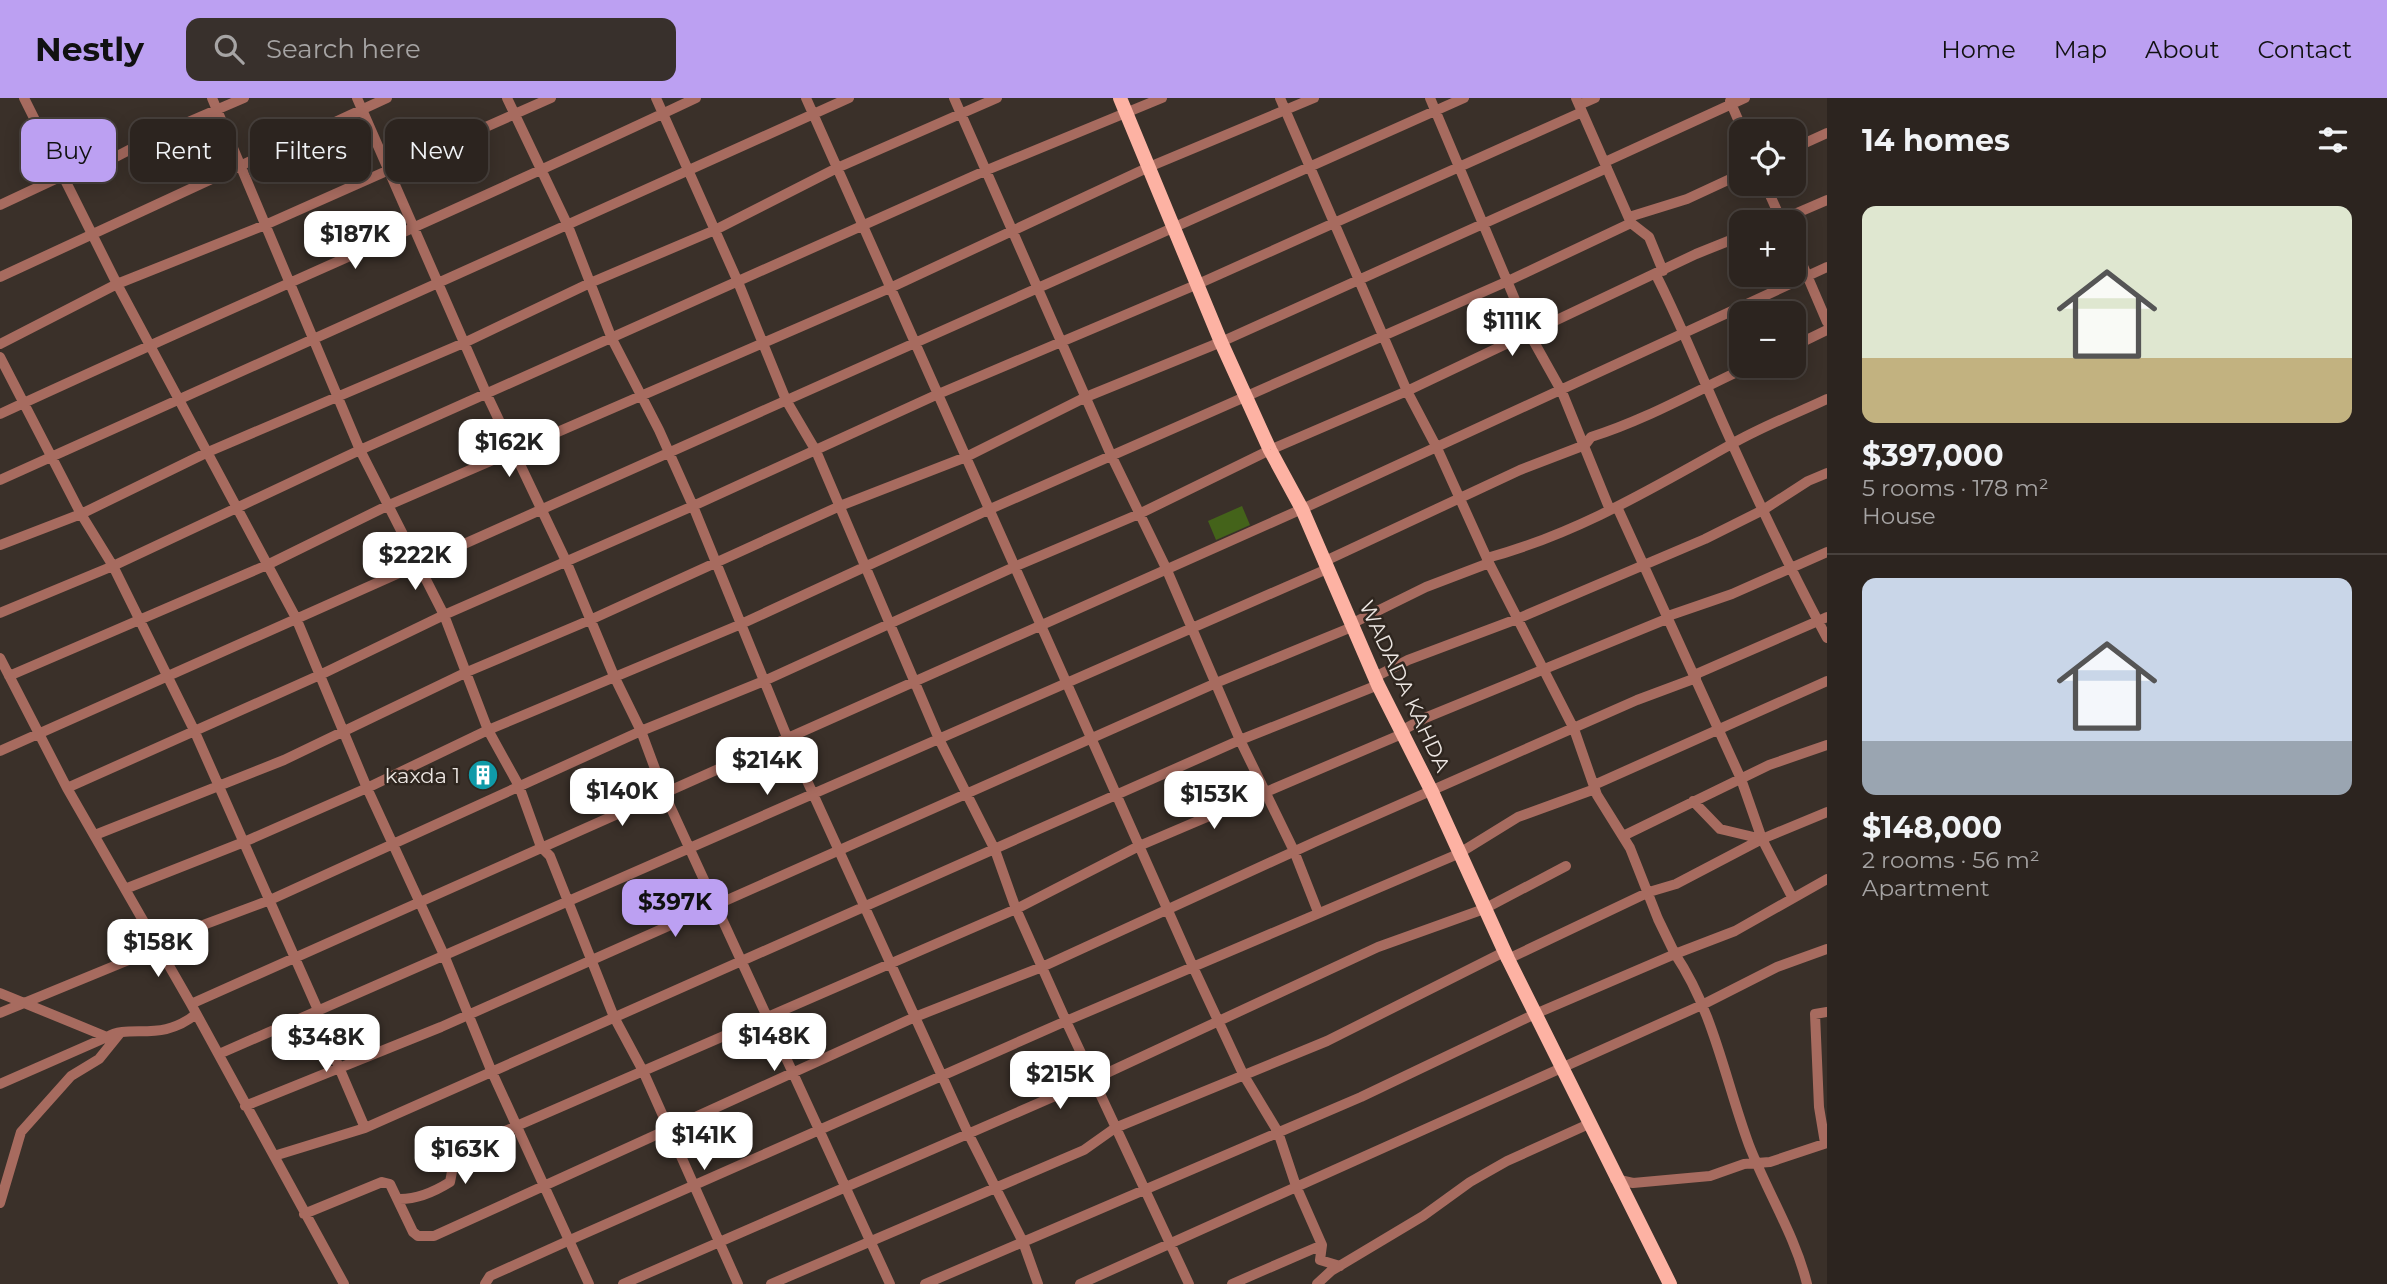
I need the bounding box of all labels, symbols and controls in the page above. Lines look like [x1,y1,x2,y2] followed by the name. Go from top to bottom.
[186,18,676,81] search box
[35,29,144,69] text: Nestly
[210,30,248,68] icon: search
[266,33,421,65] text: Search here
[1941,35,2016,64] text: Home
[2054,35,2107,64] text: Map
[2145,35,2219,64] text: About
[2257,35,2352,64] text: Contact
[21,119,116,182] chip: Buy
[130,119,236,182] chip: Rent
[250,119,371,182] chip: Filters
[385,119,488,182] chip: New
[1729,119,1806,378] map controls
[1729,119,1806,196] button: locate
[2314,121,2352,159] icon: filters
[1862,122,2010,159] text: 14 homes
[1729,210,1806,287] button: +
[306,212,404,271] pin: $187K
[320,220,390,248] text: $187K
[2044,251,2170,377] icon: home
[1463,299,1561,358] pin: $111K
[1729,301,1806,378] button: −
[1483,307,1541,335] text: $111K
[460,420,558,479] pin: $162K
[475,428,543,456] text: $162K
[1862,437,2004,474] text: $397,000
[1862,474,2049,502] text: 5 rooms · 178 m²
[1862,502,1936,530] text: House
[366,532,464,592] pin: $222K
[379,541,451,569] text: $222K
[1354,596,1456,777] street label: WADADA KAHDA
[2044,623,2170,749] icon: home
[718,738,816,797] pin: $214K
[732,746,802,774] text: $214K
[466,758,500,792] building icon: kaxda 1
[385,763,460,788] place label: kaxda 1
[573,768,671,828] pin: $140K
[1165,772,1263,831] pin: $153K
[586,777,658,805] text: $140K
[1180,780,1248,808] text: $153K
[1862,809,2002,846] text: $148,000
[1862,846,2040,874] text: 2 rooms · 56 m²
[1862,874,1990,902] text: Apartment
[626,880,724,939] pin: $397K
[638,888,712,916] text: $397K
[109,920,207,979] pin: $158K
[123,928,193,956] text: $158K
[277,1014,375,1074] pin: $348K
[725,1014,823,1073] pin: $148K
[738,1022,810,1050] text: $148K
[288,1023,364,1051] text: $348K
[1011,1052,1109,1111] pin: $215K
[1026,1060,1094,1088] text: $215K
[655,1112,753,1172] pin: $141K
[672,1121,736,1149] text: $141K
[416,1126,514,1186] pin: $163K
[431,1135,499,1163] text: $163K

